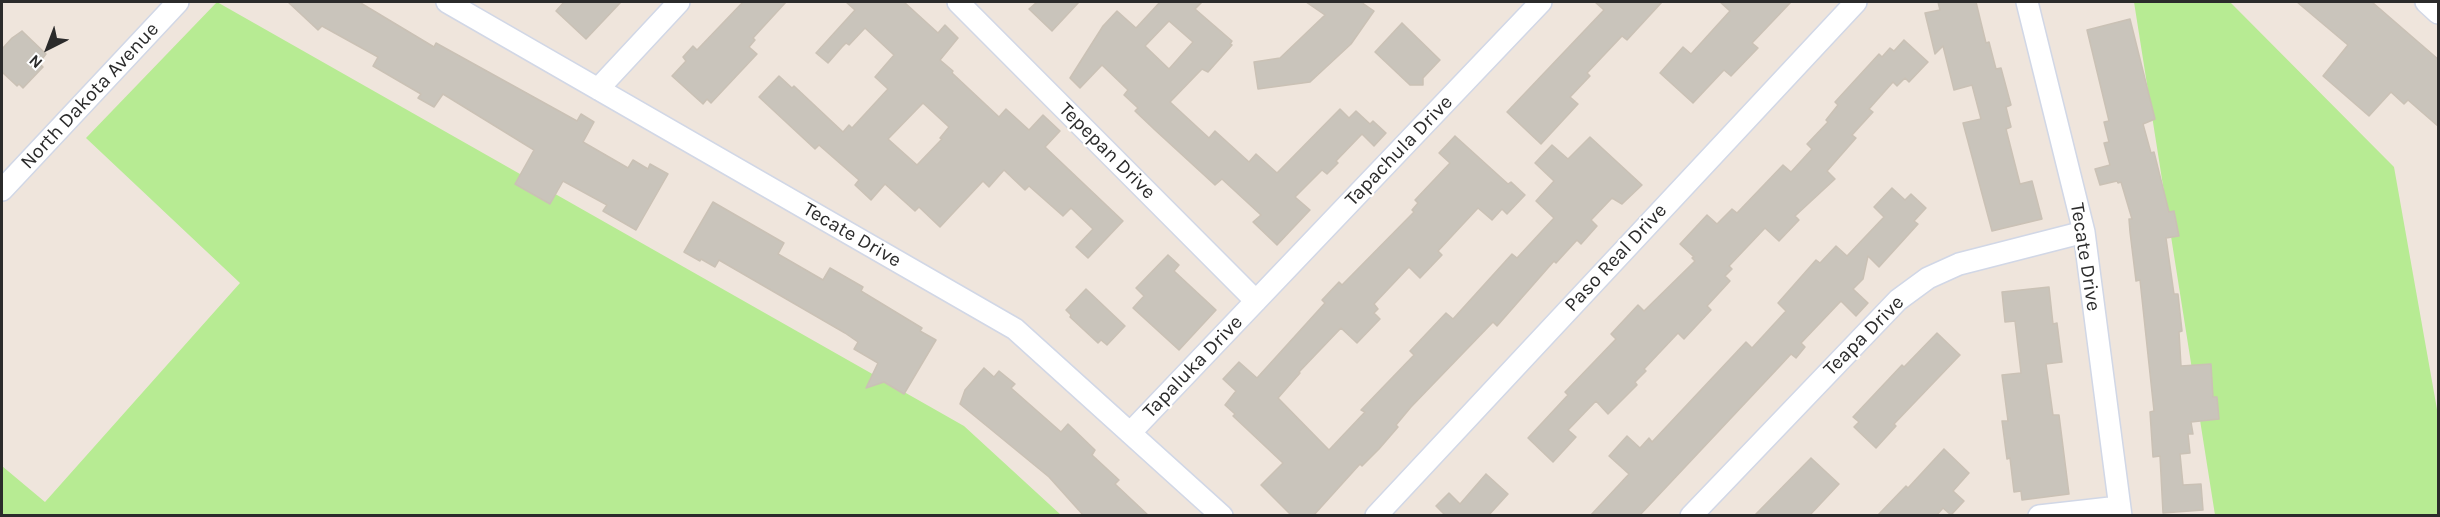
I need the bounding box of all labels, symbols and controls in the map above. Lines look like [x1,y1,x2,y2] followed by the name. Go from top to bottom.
[16,18,164,174] street label: North Dakota Avenue
[18,18,78,78] north arrow
[1340,91,1458,211] street label: Tapachula Drive
[1054,98,1160,204] street label: Tepepan Drive
[799,197,905,273] street label: Tecate Drive
[1560,199,1672,317] street label: Paso Real Drive
[2065,201,2105,313] street label: Tecate Drive
[1819,291,1909,381] street label: Teapa Drive
[1138,311,1248,423] street label: Tapaluka Drive

